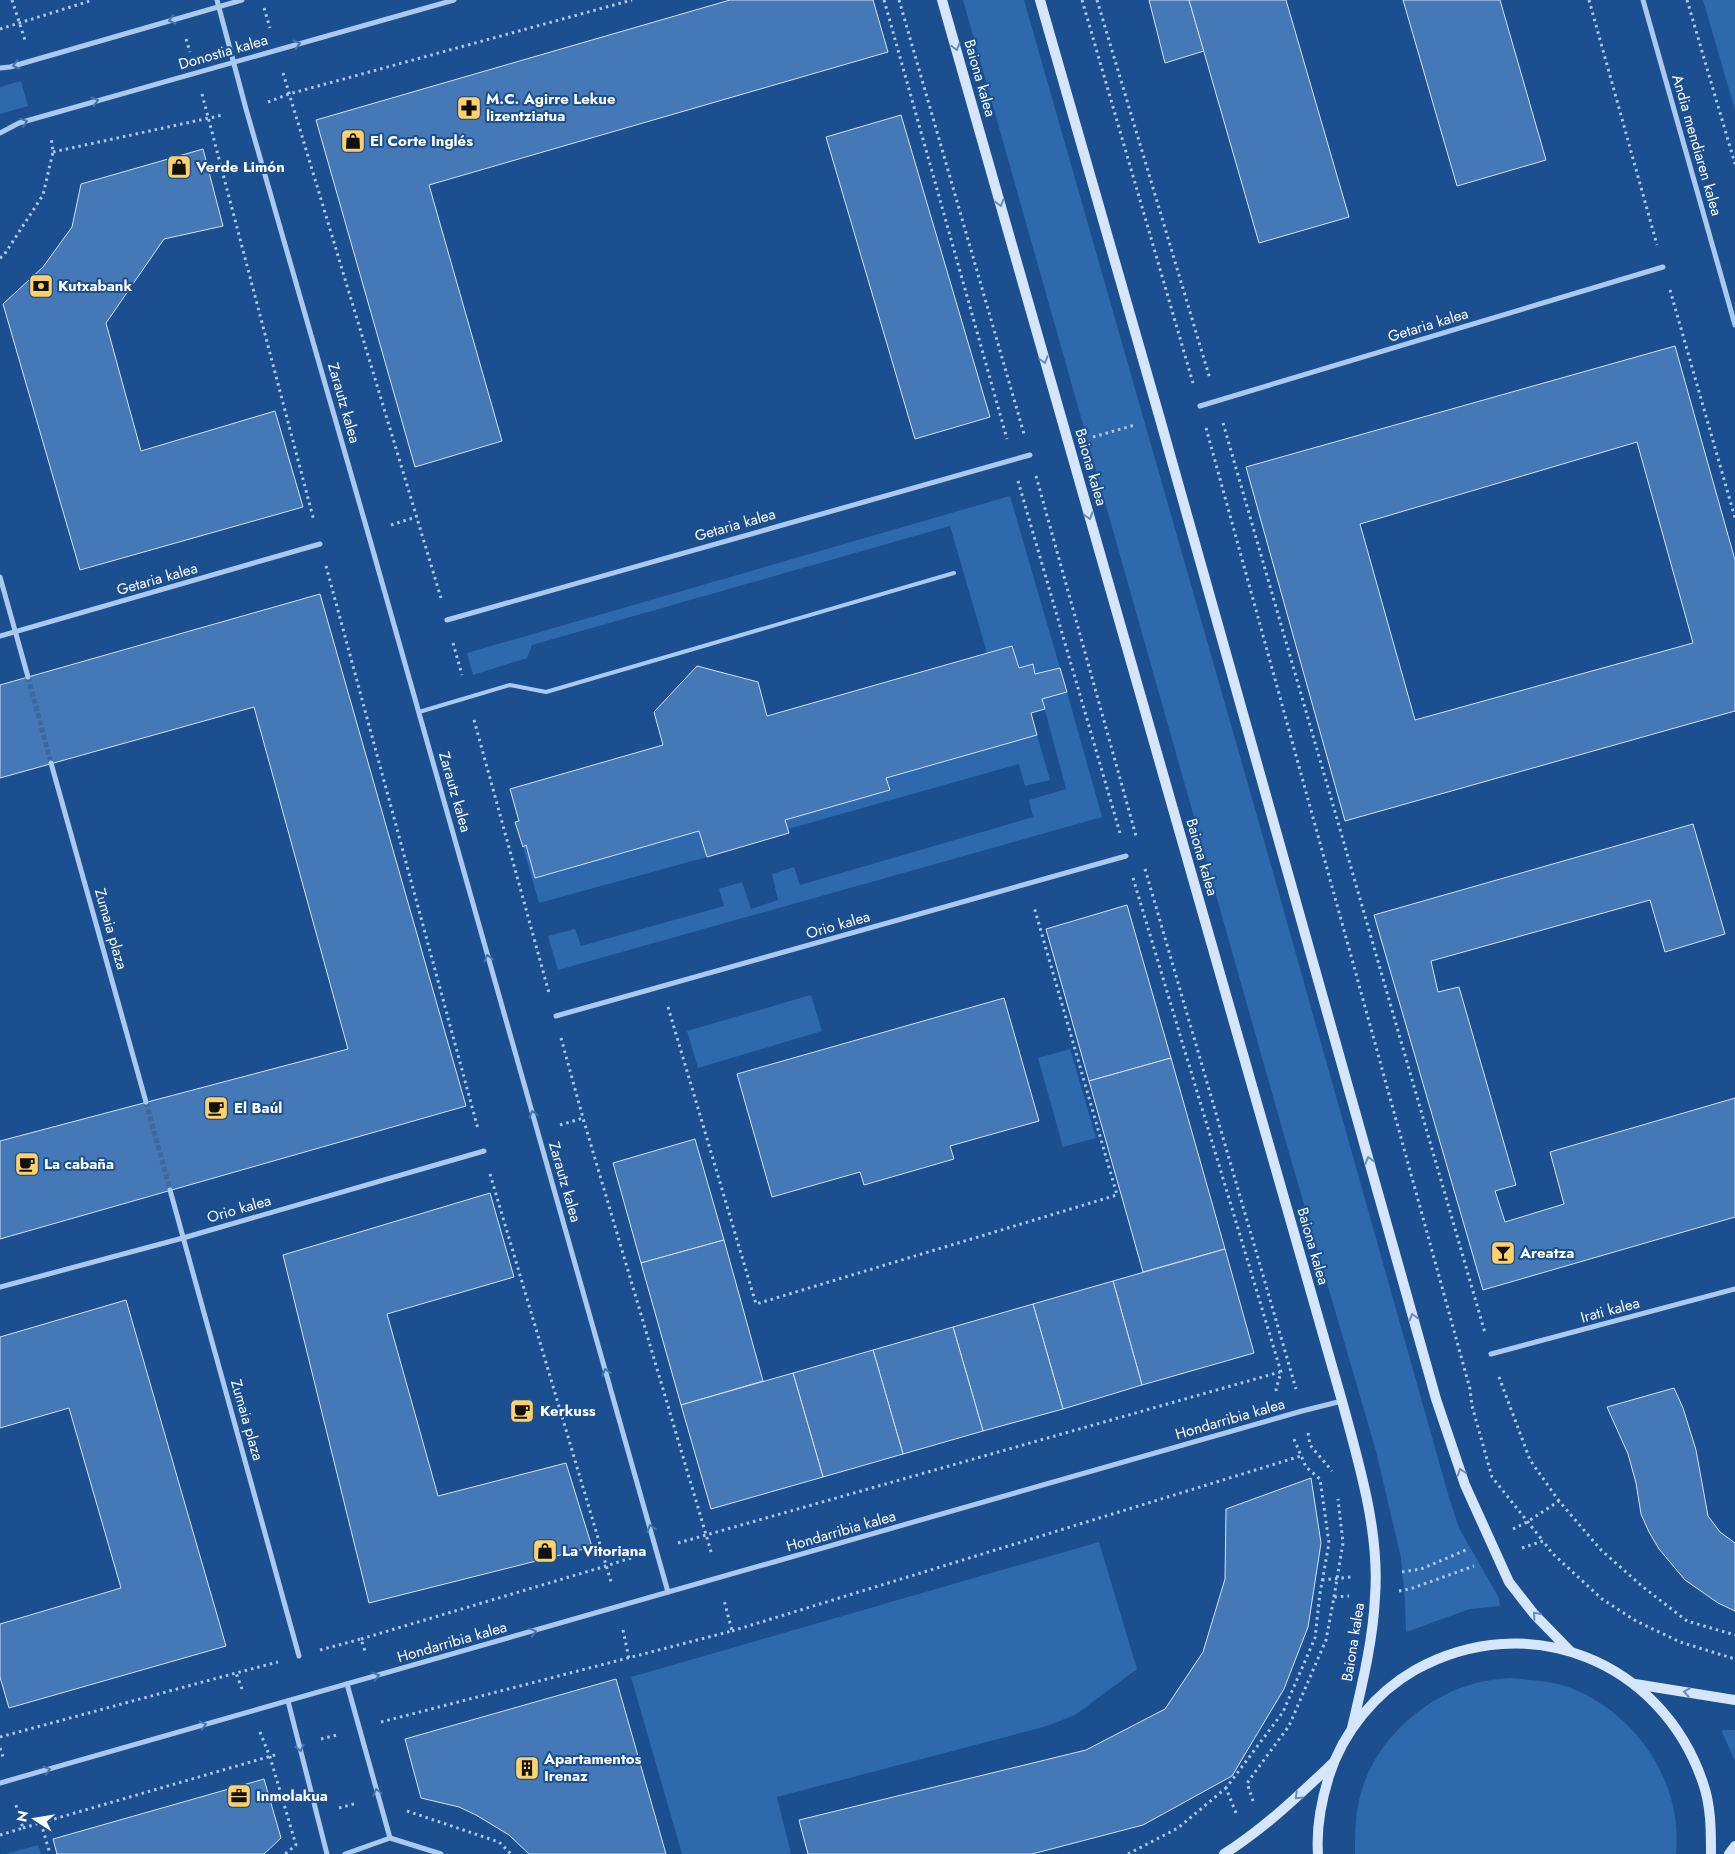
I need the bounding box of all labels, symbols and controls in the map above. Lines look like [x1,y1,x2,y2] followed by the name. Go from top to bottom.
[168,14,177,24] one-way arrow
[176,29,270,75] street label: Donostia kalea
[958,37,1002,119] street label: Baiona kalea
[293,39,302,50] one-way arrow
[950,42,960,50] one-way arrow
[13,60,21,70] one-way arrow
[1666,72,1728,218] street label: Andia mendiaren kalea
[486,88,616,127] place label: M.C. Agirre Lekue lizentziatua
[456,95,482,121] pharmacy icon: M.C. Agirre Lekue lizentziatua
[91,96,100,107] one-way arrow
[19,118,27,128] one-way arrow
[340,128,366,154] shop icon: El Corte Inglés
[370,130,473,152] place label: El Corte Inglés
[166,154,192,180] shop icon: Verde Limón
[195,156,285,178] place label: Verde Limón
[994,199,1005,208] one-way arrow
[28,273,54,299] bank icon: Kutxabank
[58,275,132,297] place label: Kutxabank
[1385,302,1471,348] street label: Getaria kalea
[1039,355,1049,363] one-way arrow
[322,360,366,446] street label: Zarautz kalea
[1069,426,1113,508] street label: Baiona kalea
[692,503,778,547] street label: Getaria kalea
[1083,511,1093,519] one-way arrow
[114,557,200,601] street label: Getaria kalea
[433,749,477,835] street label: Zarautz kalea
[1180,816,1224,898] street label: Baiona kalea
[89,886,133,972] street label: Zumaia plaza
[803,905,873,945] street label: Orio kalea
[484,954,494,963] one-way arrow
[203,1095,229,1121] cafe icon: El Baúl
[234,1097,282,1119] place label: El Baúl
[528,1111,538,1119] one-way arrow
[543,1139,587,1225] street label: Zarautz kalea
[14,1151,40,1177] cafe icon: La cabaña
[44,1153,114,1175] place label: La cabaña
[1365,1157,1375,1165] one-way arrow
[204,1189,274,1229] street label: Orio kalea
[1291,1205,1335,1287] street label: Baiona kalea
[1490,1240,1516,1266] bar icon: Areatza
[1519,1242,1574,1264] place label: Areatza
[1578,1292,1642,1328] street label: Irati kalea
[1409,1313,1419,1321] one-way arrow
[601,1367,612,1376] one-way arrow
[225,1377,269,1463] street label: Zumaia plaza
[1173,1393,1287,1445] street label: Hondarribia kalea
[509,1398,535,1424] cafe icon: Kerkuss
[540,1400,596,1422] place label: Kerkuss
[1456,1469,1466,1477] one-way arrow
[784,1505,898,1557] street label: Hondarribia kalea
[646,1524,656,1532] one-way arrow
[532,1538,558,1564] shop icon: La Vitoriana
[562,1540,646,1562] place label: La Vitoriana
[1336,1601,1370,1683] street label: Baiona kalea
[1532,1612,1541,1621] one-way arrow
[395,1616,509,1668] street label: Hondarribia kalea
[528,1627,536,1637] one-way arrow
[372,1672,380,1682] one-way arrow
[1682,1687,1690,1698] one-way arrow
[198,1720,207,1730] one-way arrow
[294,1744,305,1752] one-way arrow
[543,1748,642,1787] place label: Apartamentos Irenaz
[514,1755,540,1781] building icon: Apartamentos Irenaz
[42,1766,50,1776] one-way arrow
[226,1783,252,1809] office icon: Inmolakua
[256,1785,328,1807] place label: Inmolakua
[372,1787,383,1796] one-way arrow
[1295,1790,1304,1799] one-way arrow
[10,1794,60,1844] north arrow
[11,1809,33,1824] text: N

